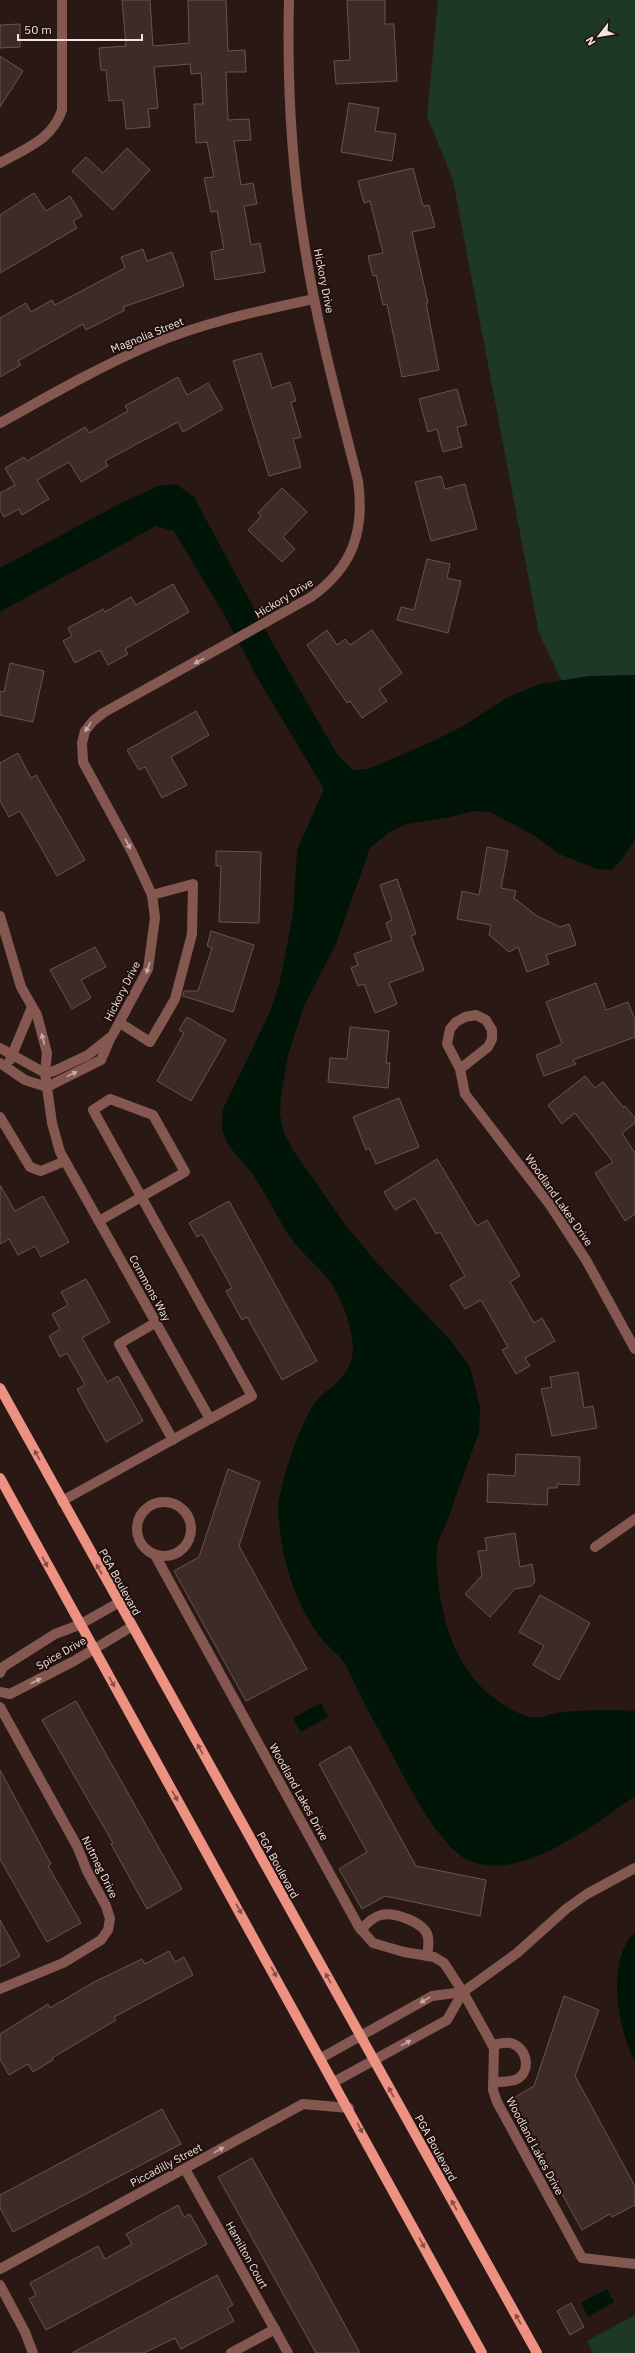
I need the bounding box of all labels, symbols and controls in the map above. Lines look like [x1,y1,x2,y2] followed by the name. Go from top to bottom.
[18,16,142,42] scale bar
[579,16,619,56] north arrow
[24,22,52,37] text: 50 m
[582,34,598,48] text: N
[311,247,337,315] street label: Hickory Drive
[108,314,186,356] street label: Magnolia Street
[252,575,316,621] street label: Hickory Drive
[193,657,204,664] one-way arrow
[85,722,92,733] one-way arrow
[125,839,131,850] one-way arrow
[101,959,143,1023] street label: Hickory Drive
[144,962,150,974] one-way arrow
[40,1033,46,1045] one-way arrow
[66,1071,78,1077] one-way arrow
[522,1151,596,1249] street label: Woodland Lakes Drive
[126,1252,174,1324] street label: Commons Way
[33,1449,40,1460] one-way arrow
[96,1546,144,1618] street label: PGA Boulevard
[42,1556,48,1567] one-way arrow
[96,1563,103,1574] one-way arrow
[34,1633,88,1673] street label: Spice Drive
[109,1676,116,1688] one-way arrow
[30,1678,41,1684] one-way arrow
[266,1741,332,1843] street label: Woodland Lakes Drive
[197,1743,203,1755] one-way arrow
[172,1790,179,1802] one-way arrow
[254,1829,302,1901] street label: PGA Boulevard
[79,1834,121,1900] street label: Nutmeg Drive
[235,1904,242,1915] one-way arrow
[270,1966,277,1978] one-way arrow
[325,1972,331,1984] one-way arrow
[420,1997,431,2003] one-way arrow
[400,2040,411,2047] one-way arrow
[388,2086,395,2098] one-way arrow
[503,2095,567,2197] street label: Woodland Lakes Drive
[412,2112,460,2184] street label: PGA Boulevard
[357,2123,363,2134] one-way arrow
[128,2140,205,2190] street label: Piccadilly Street
[214,2147,225,2153] one-way arrow
[451,2200,458,2211] one-way arrow
[223,2219,271,2291] street label: Hamilton Court
[419,2237,425,2249] one-way arrow
[514,2313,521,2325] one-way arrow

